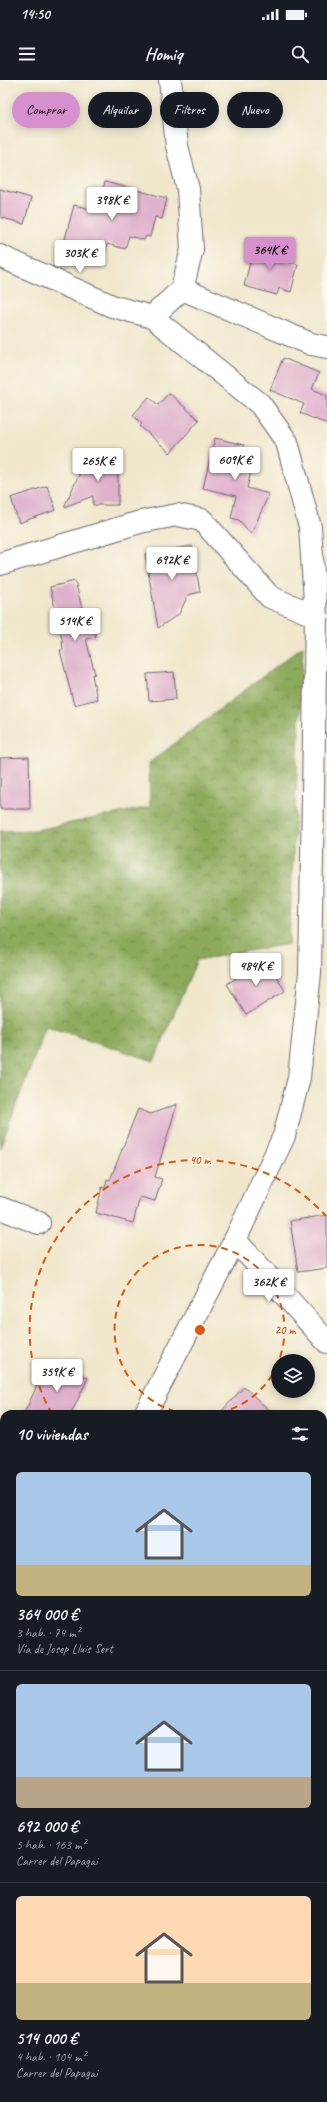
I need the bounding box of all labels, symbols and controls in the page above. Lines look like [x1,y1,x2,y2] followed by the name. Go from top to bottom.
[20,5,50,24] text: 14:50
[16,43,38,65] icon: menu
[145,43,182,65] text: Homiq
[289,43,311,65] icon: search
[12,92,80,128] chip: Comprar
[88,92,152,128] chip: Alquilar
[160,92,219,128] chip: Filtros
[227,92,283,128] chip: Nuevo
[79,187,145,221] pin: 398K €
[96,192,129,208] text: 398K €
[237,237,303,271] pin: 364K €
[47,240,113,274] pin: 303K €
[253,242,287,258] text: 364K €
[63,245,97,261] text: 303K €
[202,447,268,481] pin: 609K €
[65,448,131,482] pin: 265K €
[218,452,252,468] text: 609K €
[81,453,115,469] text: 265K €
[139,547,205,581] pin: 692K €
[155,552,189,568] text: 692K €
[42,608,108,642] pin: 514K €
[59,613,91,629] text: 514K €
[223,953,289,987] pin: 484K €
[239,958,273,974] text: 484K €
[190,1152,211,1168] text: 40 m
[236,1269,302,1303] pin: 362K €
[252,1274,286,1290] text: 362K €
[275,1322,296,1338] text: 20 m
[193,1323,207,1337] centre of rings
[271,1354,315,1398] map controls
[271,1354,315,1398] button: layers
[24,1359,90,1393] pin: 359K €
[41,1364,73,1380] text: 359K €
[289,1423,311,1445] icon: filters
[16,1424,87,1445] text: 10 viviendas
[128,1498,200,1570] icon: home
[16,1604,78,1625] text: 364 000 €
[16,1625,80,1641] text: 3 hab. · 74 m²
[16,1641,113,1657] text: Vía de Josep Lluis Sert
[128,1710,200,1782] icon: home
[16,1816,78,1837] text: 692 000 €
[16,1837,86,1853] text: 5 hab. · 163 m²
[16,1853,98,1869] text: Carrer del Papagai
[128,1922,200,1994] icon: home
[16,2028,78,2049] text: 514 000 €
[16,2049,86,2065] text: 4 hab. · 104 m²
[16,2065,98,2081] text: Carrer del Papagai

